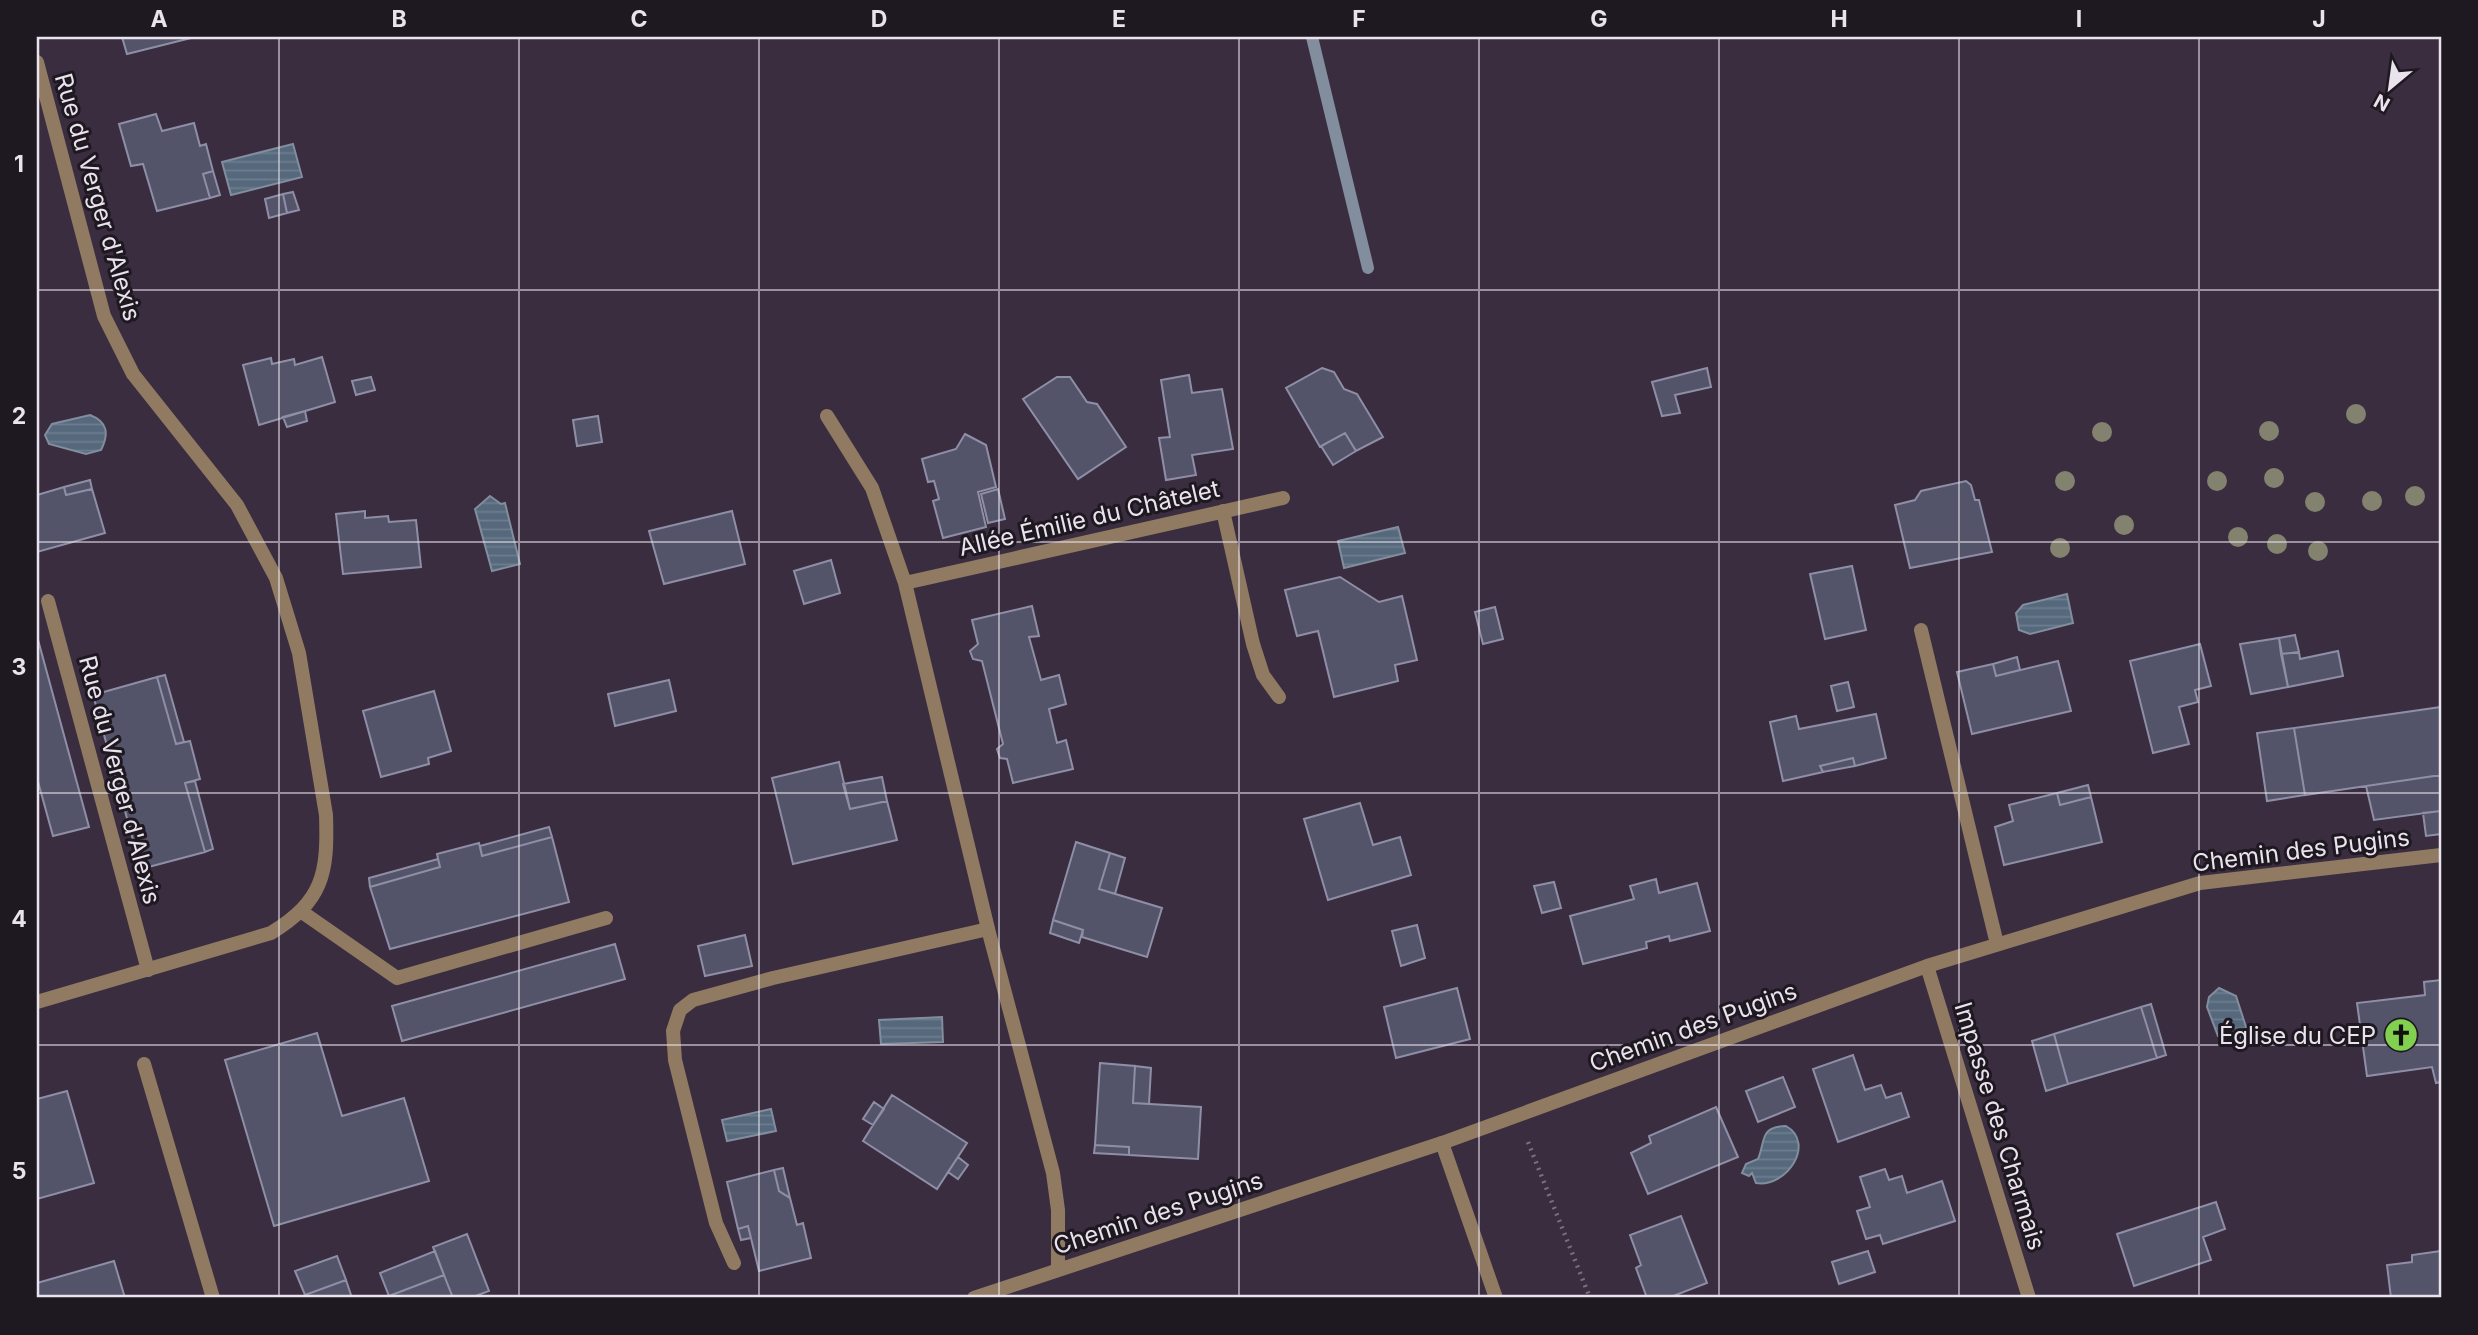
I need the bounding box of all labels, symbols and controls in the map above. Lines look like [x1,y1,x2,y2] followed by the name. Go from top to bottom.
[150,5,168,33] text: A
[391,5,407,33] text: B
[630,5,648,33] text: C
[871,5,887,33] text: D
[1112,5,1126,33] text: E
[1352,5,1366,33] text: F
[1590,5,1608,33] text: G
[1830,5,1848,33] text: H
[2076,5,2082,33] text: I
[2312,5,2326,33] text: J
[2356,52,2426,122] north arrow
[49,70,147,324] street label: Rue du Verger d'Alexis
[2370,89,2394,116] text: N
[14,150,24,178] text: 1
[12,402,26,430] text: 2
[956,473,1222,562] street label: Allée Émilie du Châtelet
[12,653,26,681] text: 3
[73,653,167,907] street label: Rue du Verger d'Alexis
[2191,822,2411,878] street label: Chemin des Pugins
[11,905,27,933] text: 4
[1585,976,1801,1078] street label: Chemin des Pugins
[1948,999,2052,1253] street label: Impasse des Charmais
[2382,1016,2420,1054] church icon: Église du CEP
[2219,1020,2376,1050] place label: Église du CEP
[12,1157,26,1185] text: 5
[1050,1165,1266,1261] street label: Chemin des Pugins

